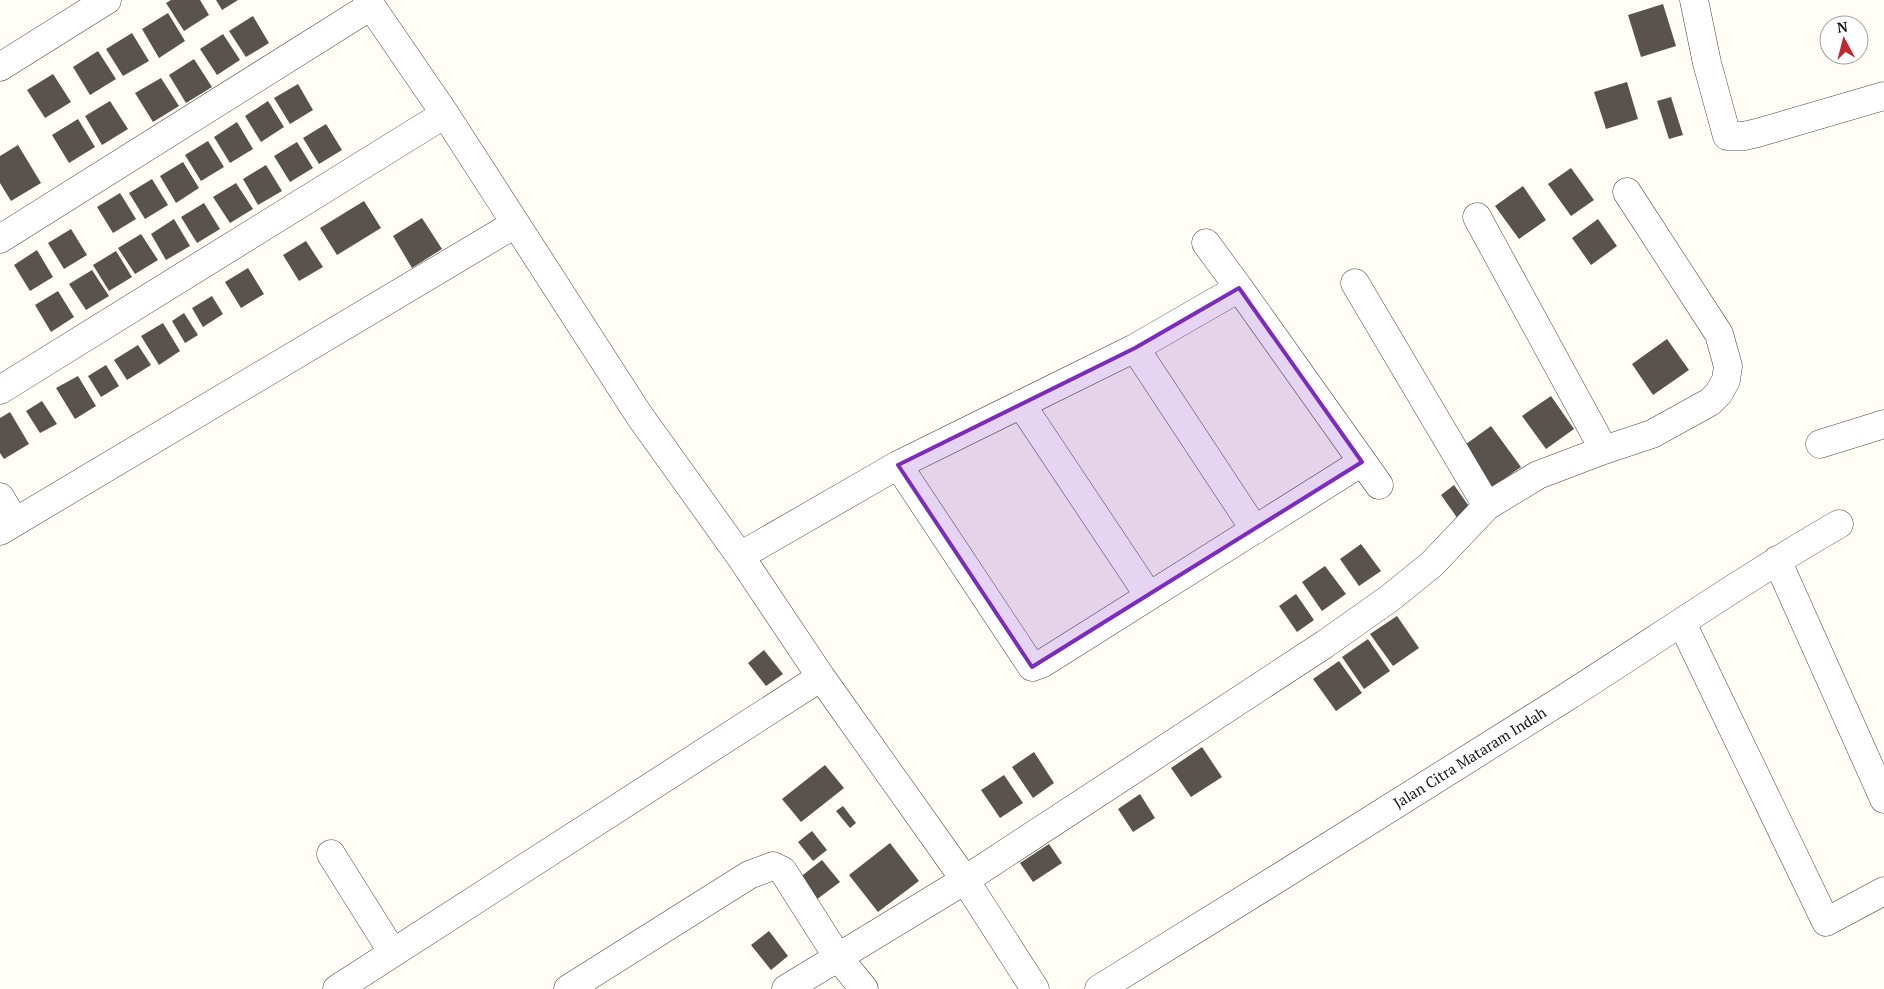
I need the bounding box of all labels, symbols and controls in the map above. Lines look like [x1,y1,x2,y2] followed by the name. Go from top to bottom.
[1819,15,1869,65] north arrow
[1836,16,1849,37] text: N
[1389,702,1550,812] street label: Jalan Citra Mataram Indah

